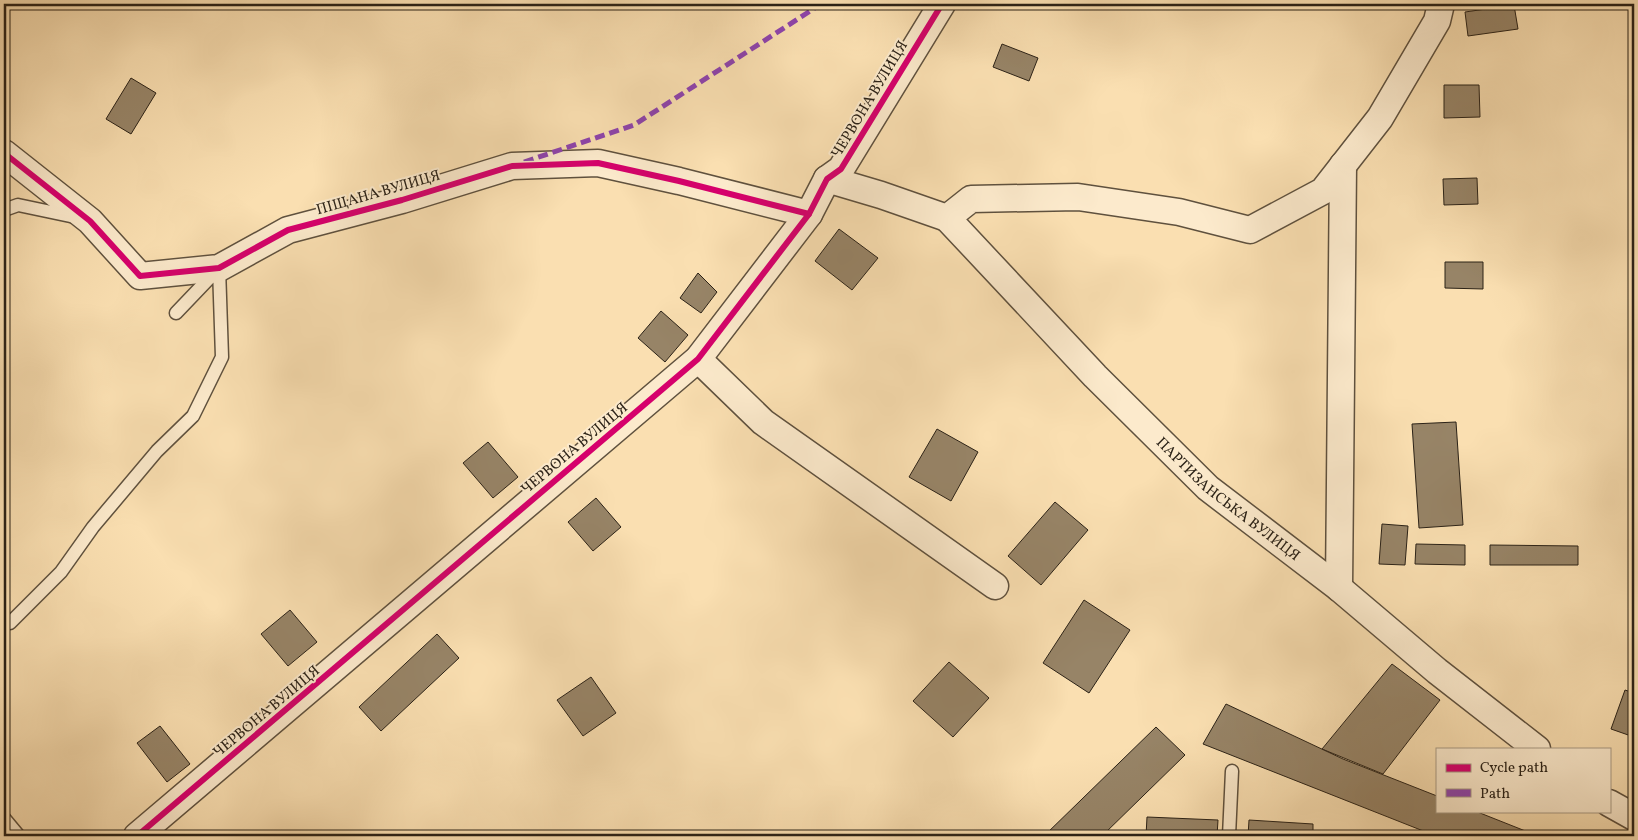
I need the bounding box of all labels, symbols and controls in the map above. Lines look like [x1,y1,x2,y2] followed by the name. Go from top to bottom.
[827,37,914,162] street label: ЧЕРВОНА ВУЛИЦЯ
[314,166,443,221] street label: ПІЩАНА ВУЛИЦЯ
[517,398,633,500] street label: ЧЕРВОНА ВУЛИЦЯ
[1150,433,1304,567] street label: ПАРТИЗАНСЬКА ВУЛИЦЯ
[209,661,325,763] street label: ЧЕРВОНА ВУЛИЦЯ
[1436,748,1610,812] legend
[1480,758,1548,779] text: Cycle path
[1480,784,1510,805] text: Path

